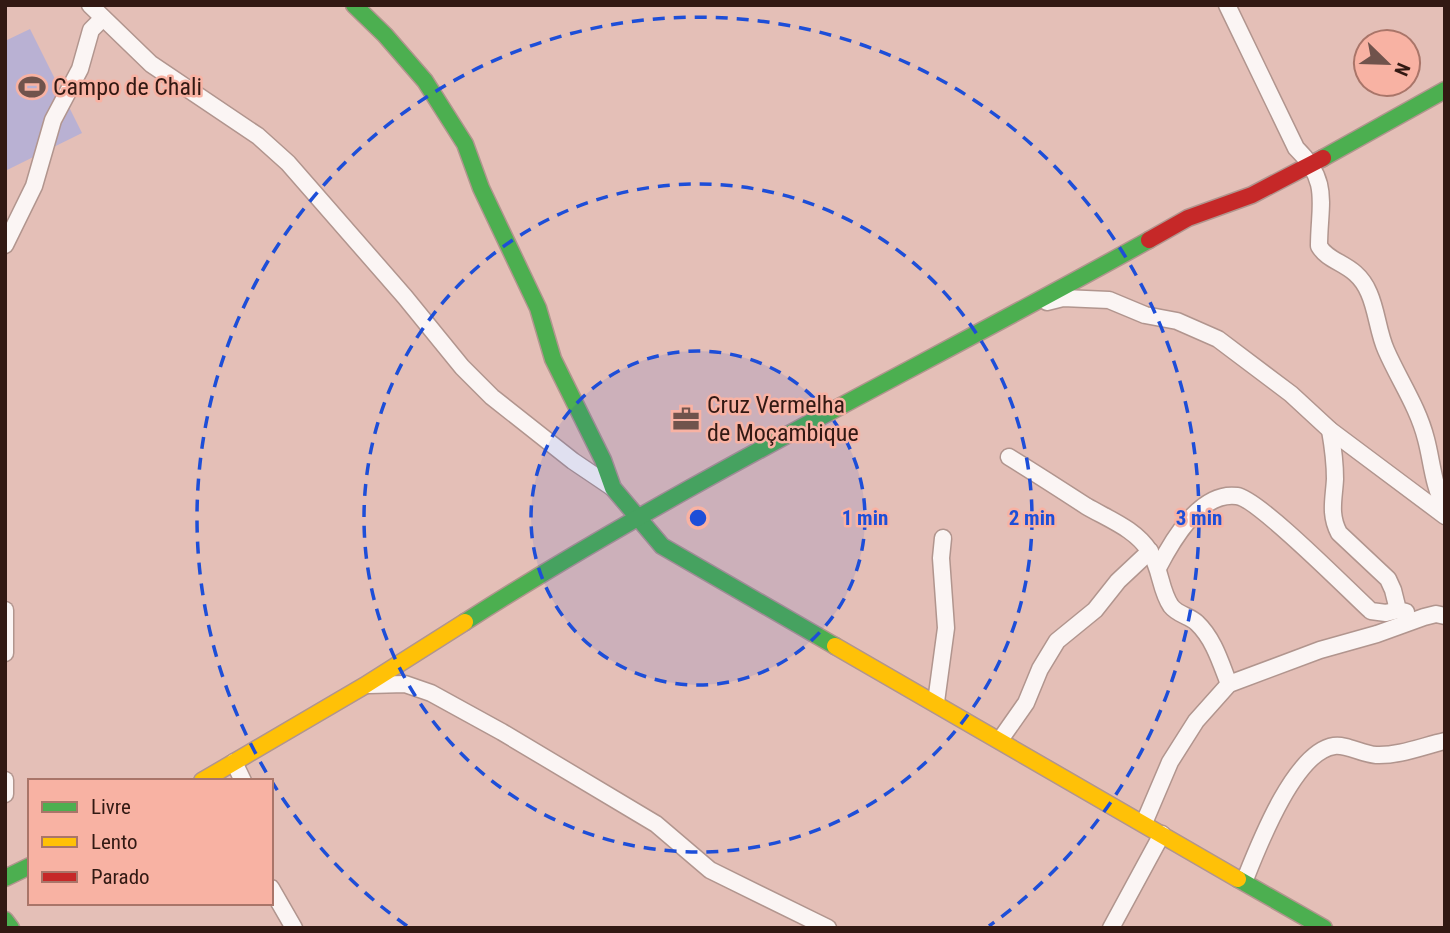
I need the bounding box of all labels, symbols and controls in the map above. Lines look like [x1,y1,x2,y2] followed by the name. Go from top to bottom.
[1352,28,1422,98] north arrow
[1389,60,1415,79] text: N
[17,72,47,102] sports icon: Campo de Chali
[53,73,202,101] place label: Campo de Chali
[707,391,859,447] place label: Cruz Vermelha de Moçambique
[671,404,701,434] office icon: Cruz Vermelha de Moçambique
[686,506,710,530] centre of rings
[842,506,888,530] text: 1 min
[1009,506,1055,530] text: 2 min
[1176,506,1222,530] text: 3 min
[28,779,273,905] legend
[91,795,131,819] text: Livre
[91,830,138,854] text: Lento
[91,865,150,889] text: Parado

